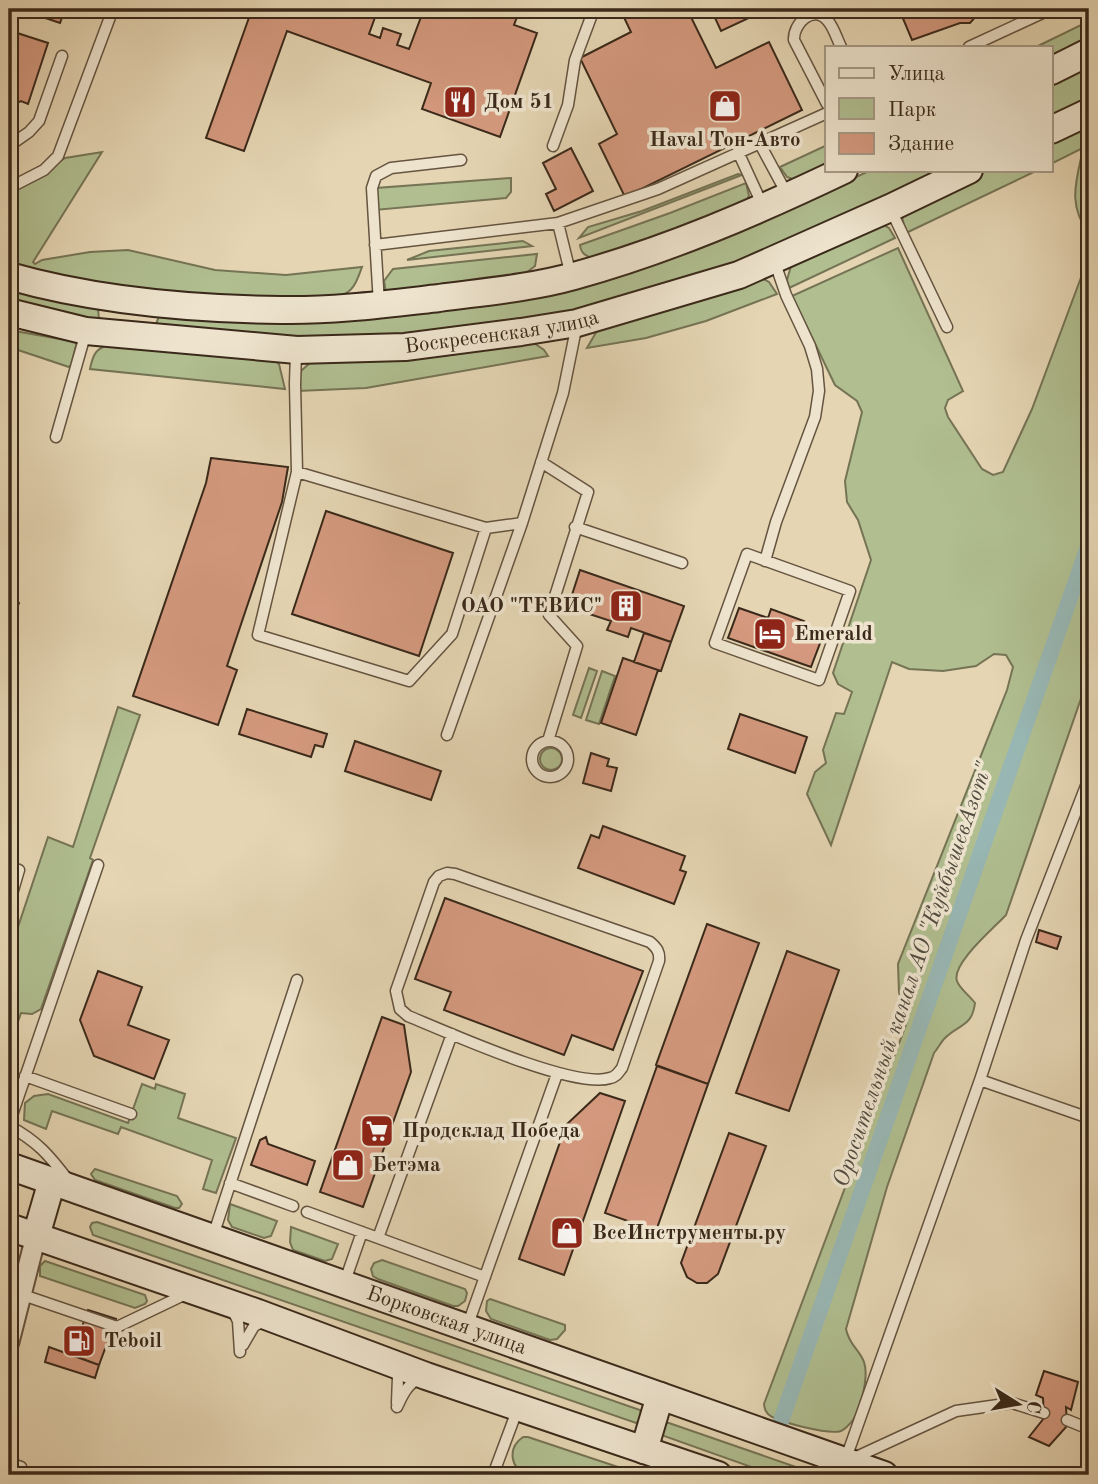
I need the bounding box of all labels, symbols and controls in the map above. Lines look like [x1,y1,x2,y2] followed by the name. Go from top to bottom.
[825,46,1052,172] legend
[888,64,945,85] text: Улица
[441,83,479,121] restaurant icon: Дом 51
[706,87,744,125] shop icon: Haval Тон-Авто
[484,92,554,113] place label: Дом 51
[888,100,937,121] text: Парк
[649,130,801,151] place label: Haval Тон-Авто
[888,134,954,155] text: Здание
[403,307,601,357] street label: Воскресенская улица
[607,587,645,625] building icon: ОАО "ТЕВИС"
[461,596,602,617] place label: ОАО "ТЕВИС"
[751,615,789,653] hotel icon: Emerald
[794,624,873,645] place label: Emerald
[829,759,998,1190] water label: Оросительный канал АО "КуйбышевАзот"
[358,1112,396,1150] supermarket icon: Продсклад Победа
[402,1121,580,1142] place label: Продсклад Победа
[329,1146,367,1184] shop icon: Бетэма
[372,1155,441,1176] place label: Бетэма
[548,1214,586,1252] shop icon: ВсеИнструменты.ру
[592,1223,786,1244] place label: ВсеИнструменты.ру
[364,1283,529,1358] street label: Борковская улица
[60,1322,98,1360] fuel station icon: Teboil
[104,1331,162,1352] place label: Teboil
[982,1368,1052,1438] north arrow
[1022,1399,1043,1415] text: С

